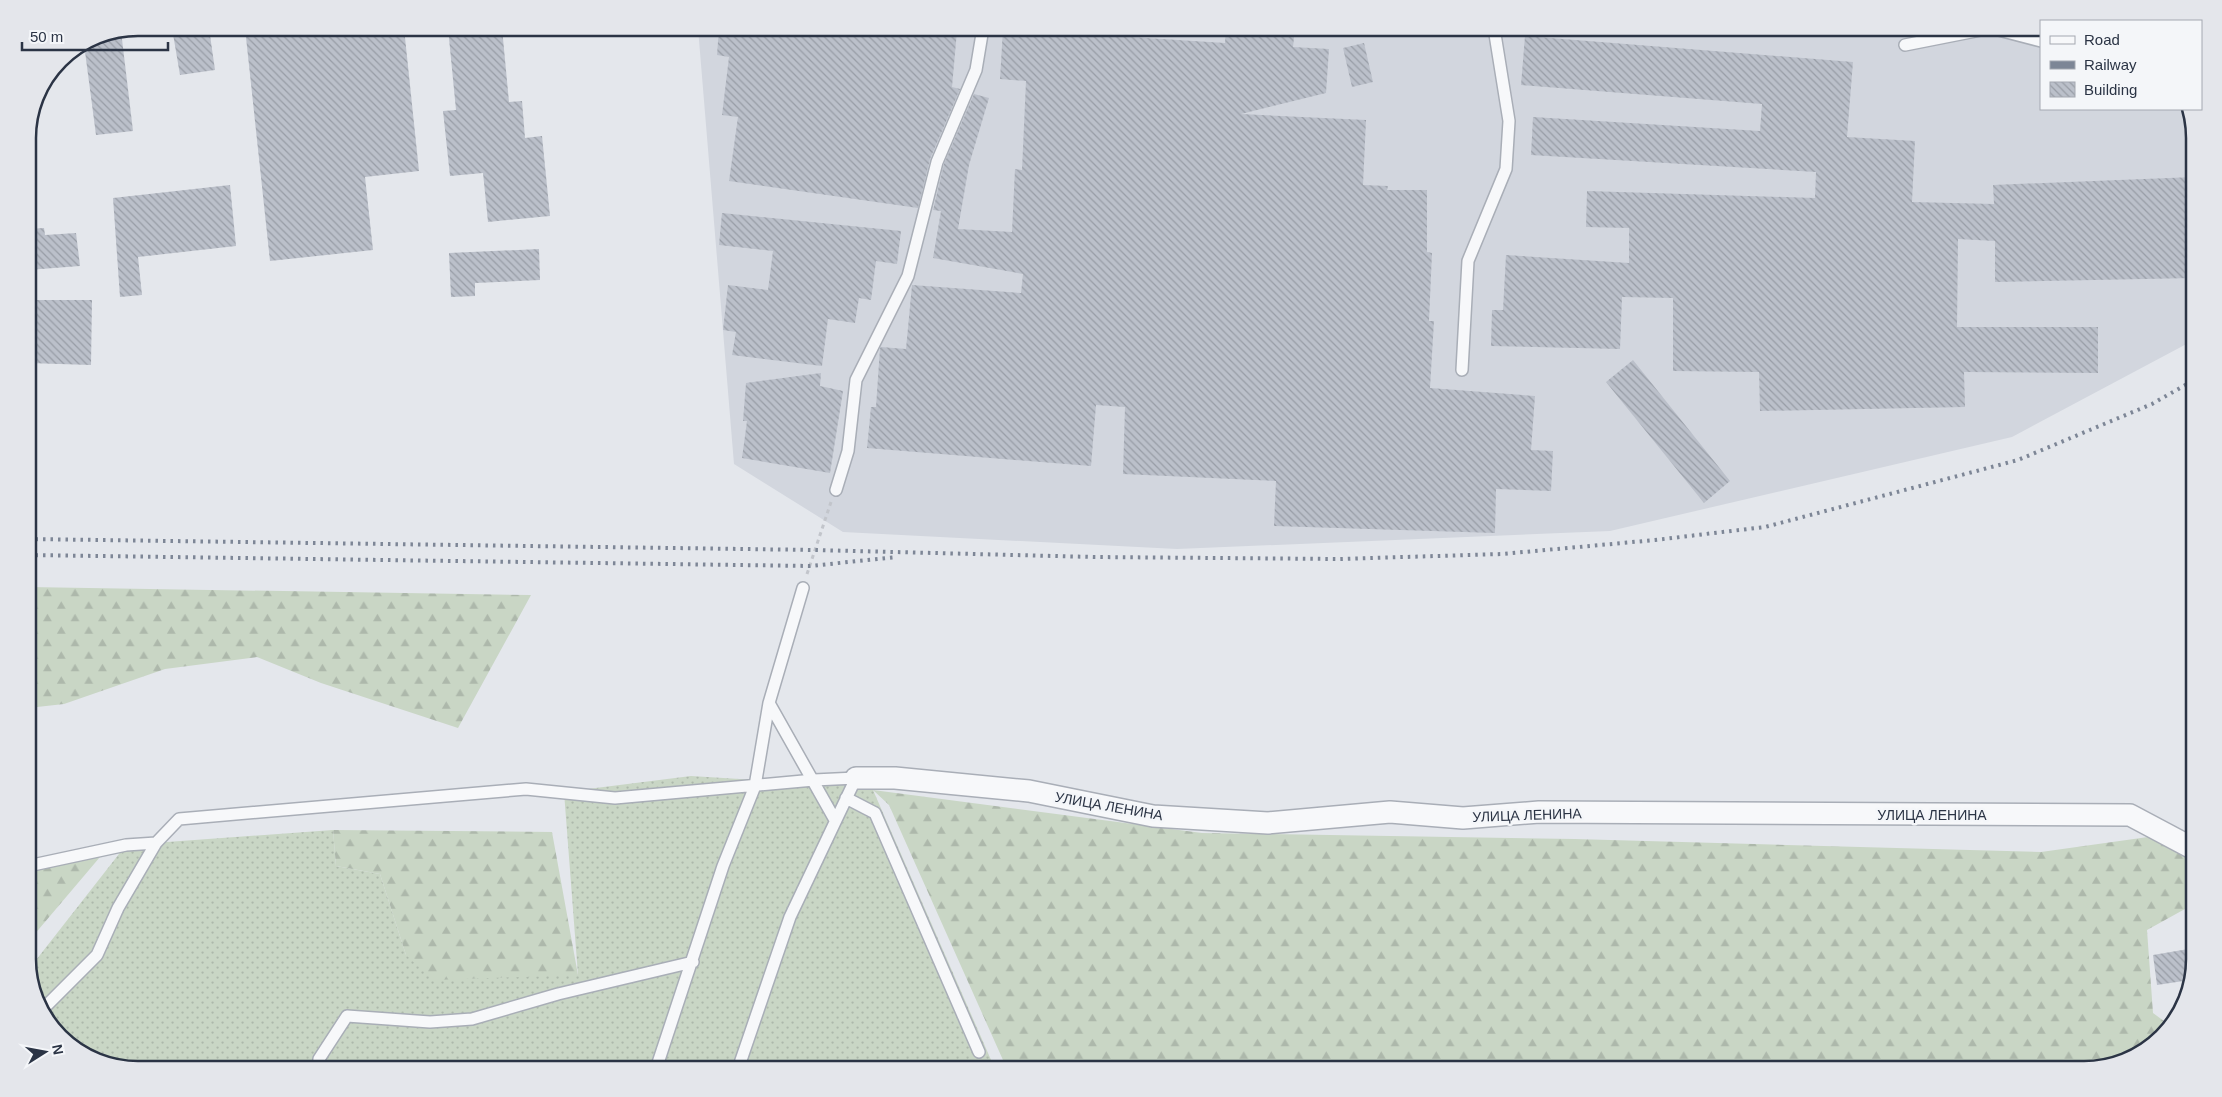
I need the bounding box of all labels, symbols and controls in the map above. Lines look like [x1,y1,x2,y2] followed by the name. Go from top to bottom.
[22,20,169,52] scale bar
[2040,20,2202,110] legend
[30,28,63,45] text: 50 m
[2084,31,2120,48] text: Road
[2084,56,2137,73] text: Railway
[2084,81,2137,98] text: Building
[1054,789,1165,823] street label: УЛИЦА ЛЕНИНА
[1472,805,1583,825] street label: УЛИЦА ЛЕНИНА
[1877,807,1987,823] street label: УЛИЦА ЛЕНИНА
[20,1027,70,1077] north arrow
[49,1043,67,1056] text: N

